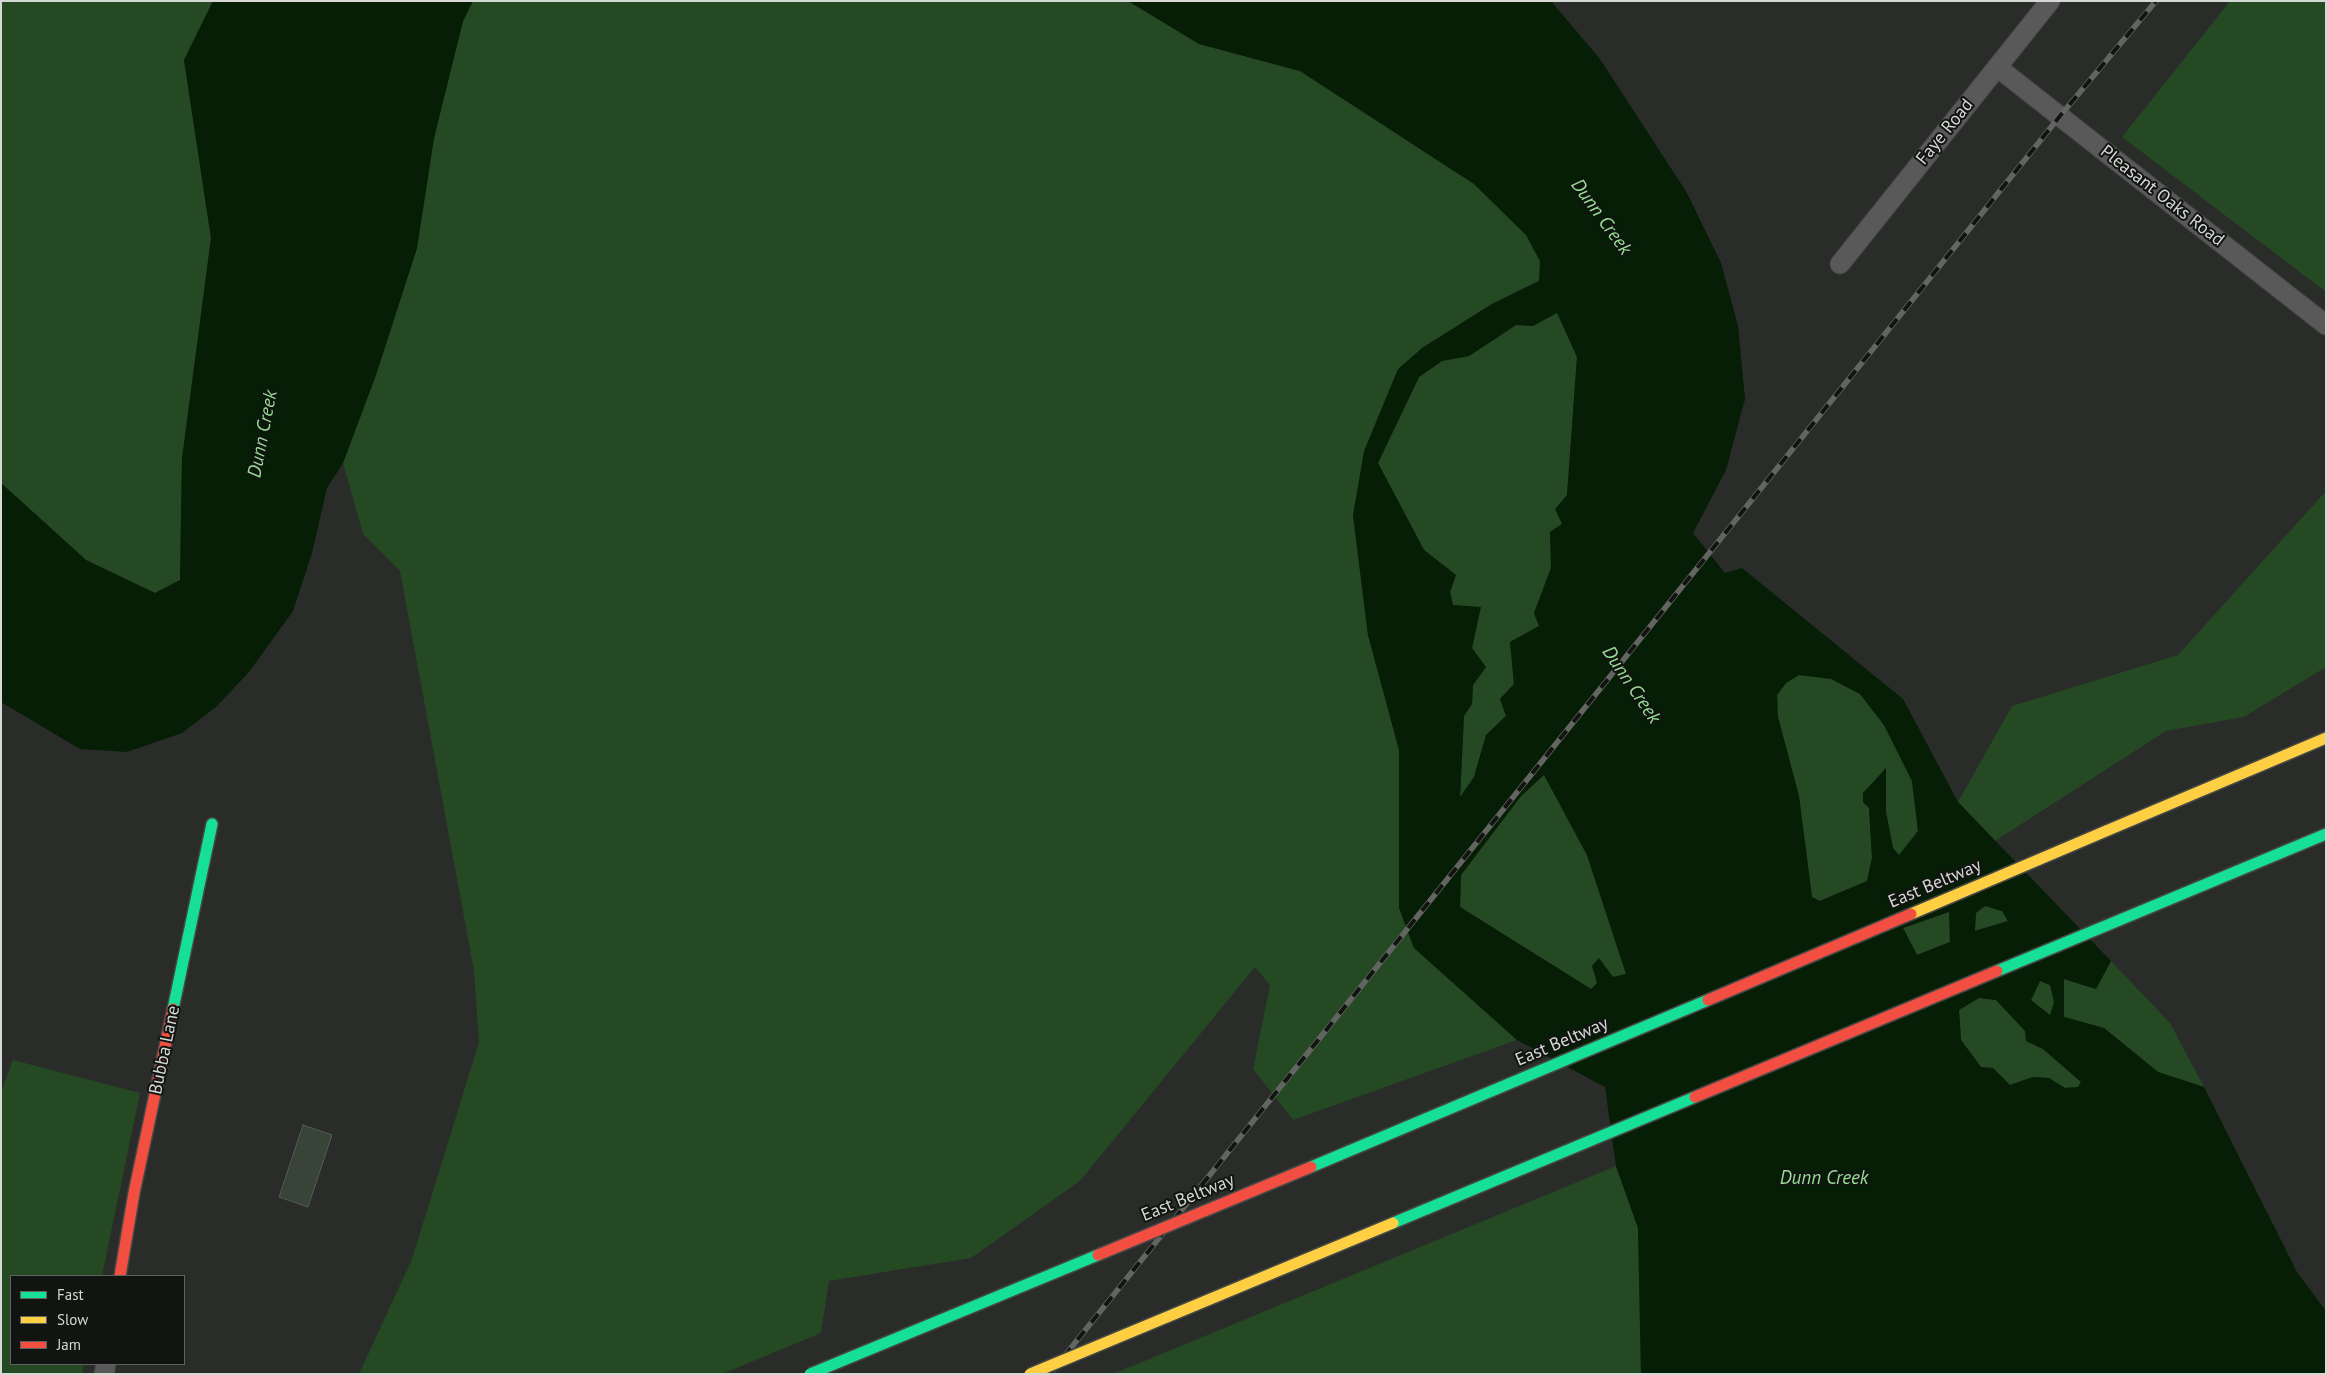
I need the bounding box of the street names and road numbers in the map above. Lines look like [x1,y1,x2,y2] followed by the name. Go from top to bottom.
[1912,95,1978,169] street label: Faye Road
[2096,141,2228,251] street label: Pleasant Oaks Road
[1885,855,1985,913] street label: East Beltway
[145,1004,185,1096] street label: Bubba Lane
[1512,1013,1612,1071] street label: East Beltway
[1138,1170,1238,1226] street label: East Beltway

